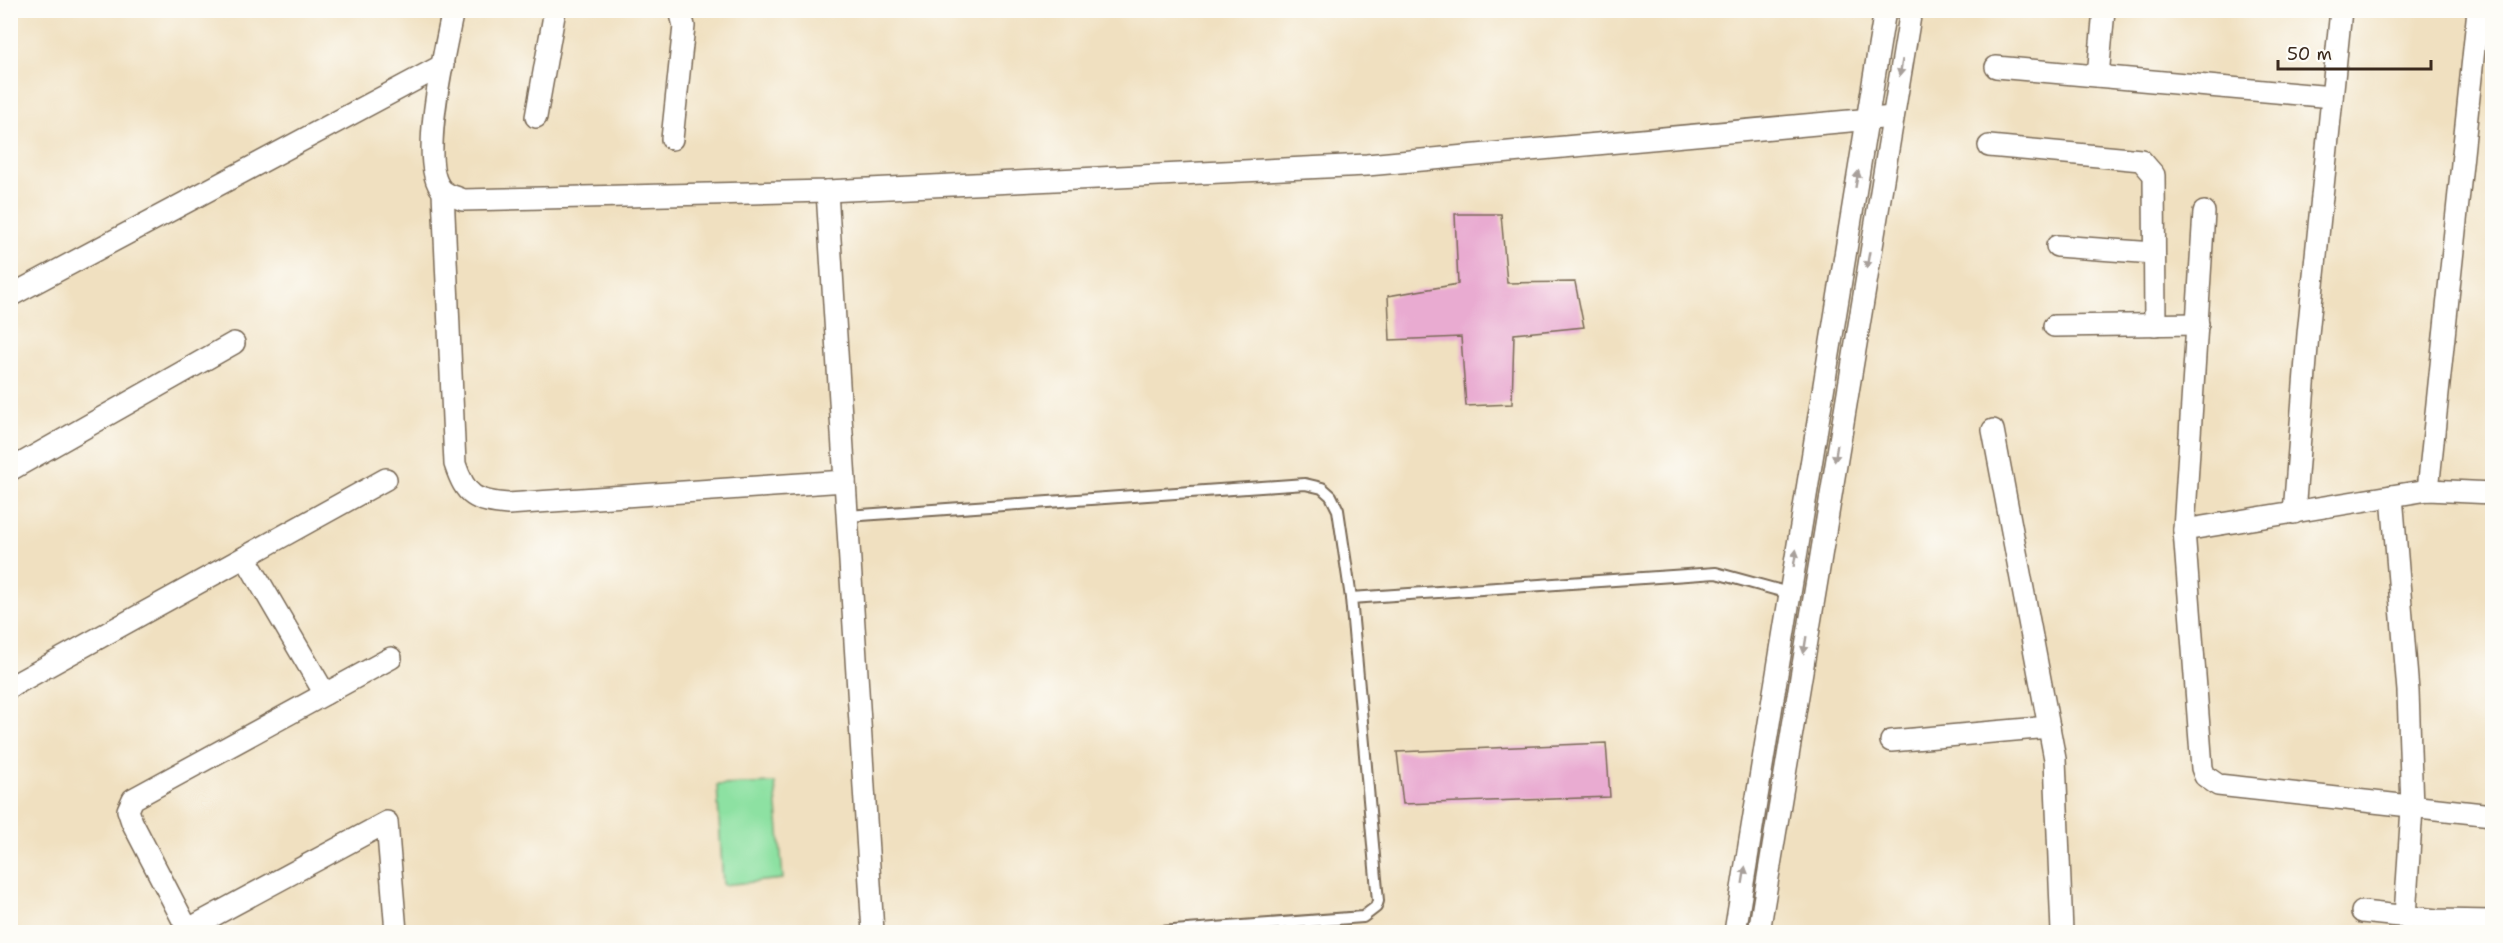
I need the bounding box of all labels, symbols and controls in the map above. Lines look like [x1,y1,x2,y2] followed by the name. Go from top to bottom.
[2278,33,2431,71] scale bar
[2287,42,2332,66] text: 50 m
[1896,59,1905,78] one-way arrow
[1853,169,1862,188] one-way arrow
[1863,251,1872,270] one-way arrow
[1832,443,1841,462] one-way arrow
[1790,548,1799,567] one-way arrow
[1800,636,1809,655] one-way arrow
[1740,865,1749,884] one-way arrow

